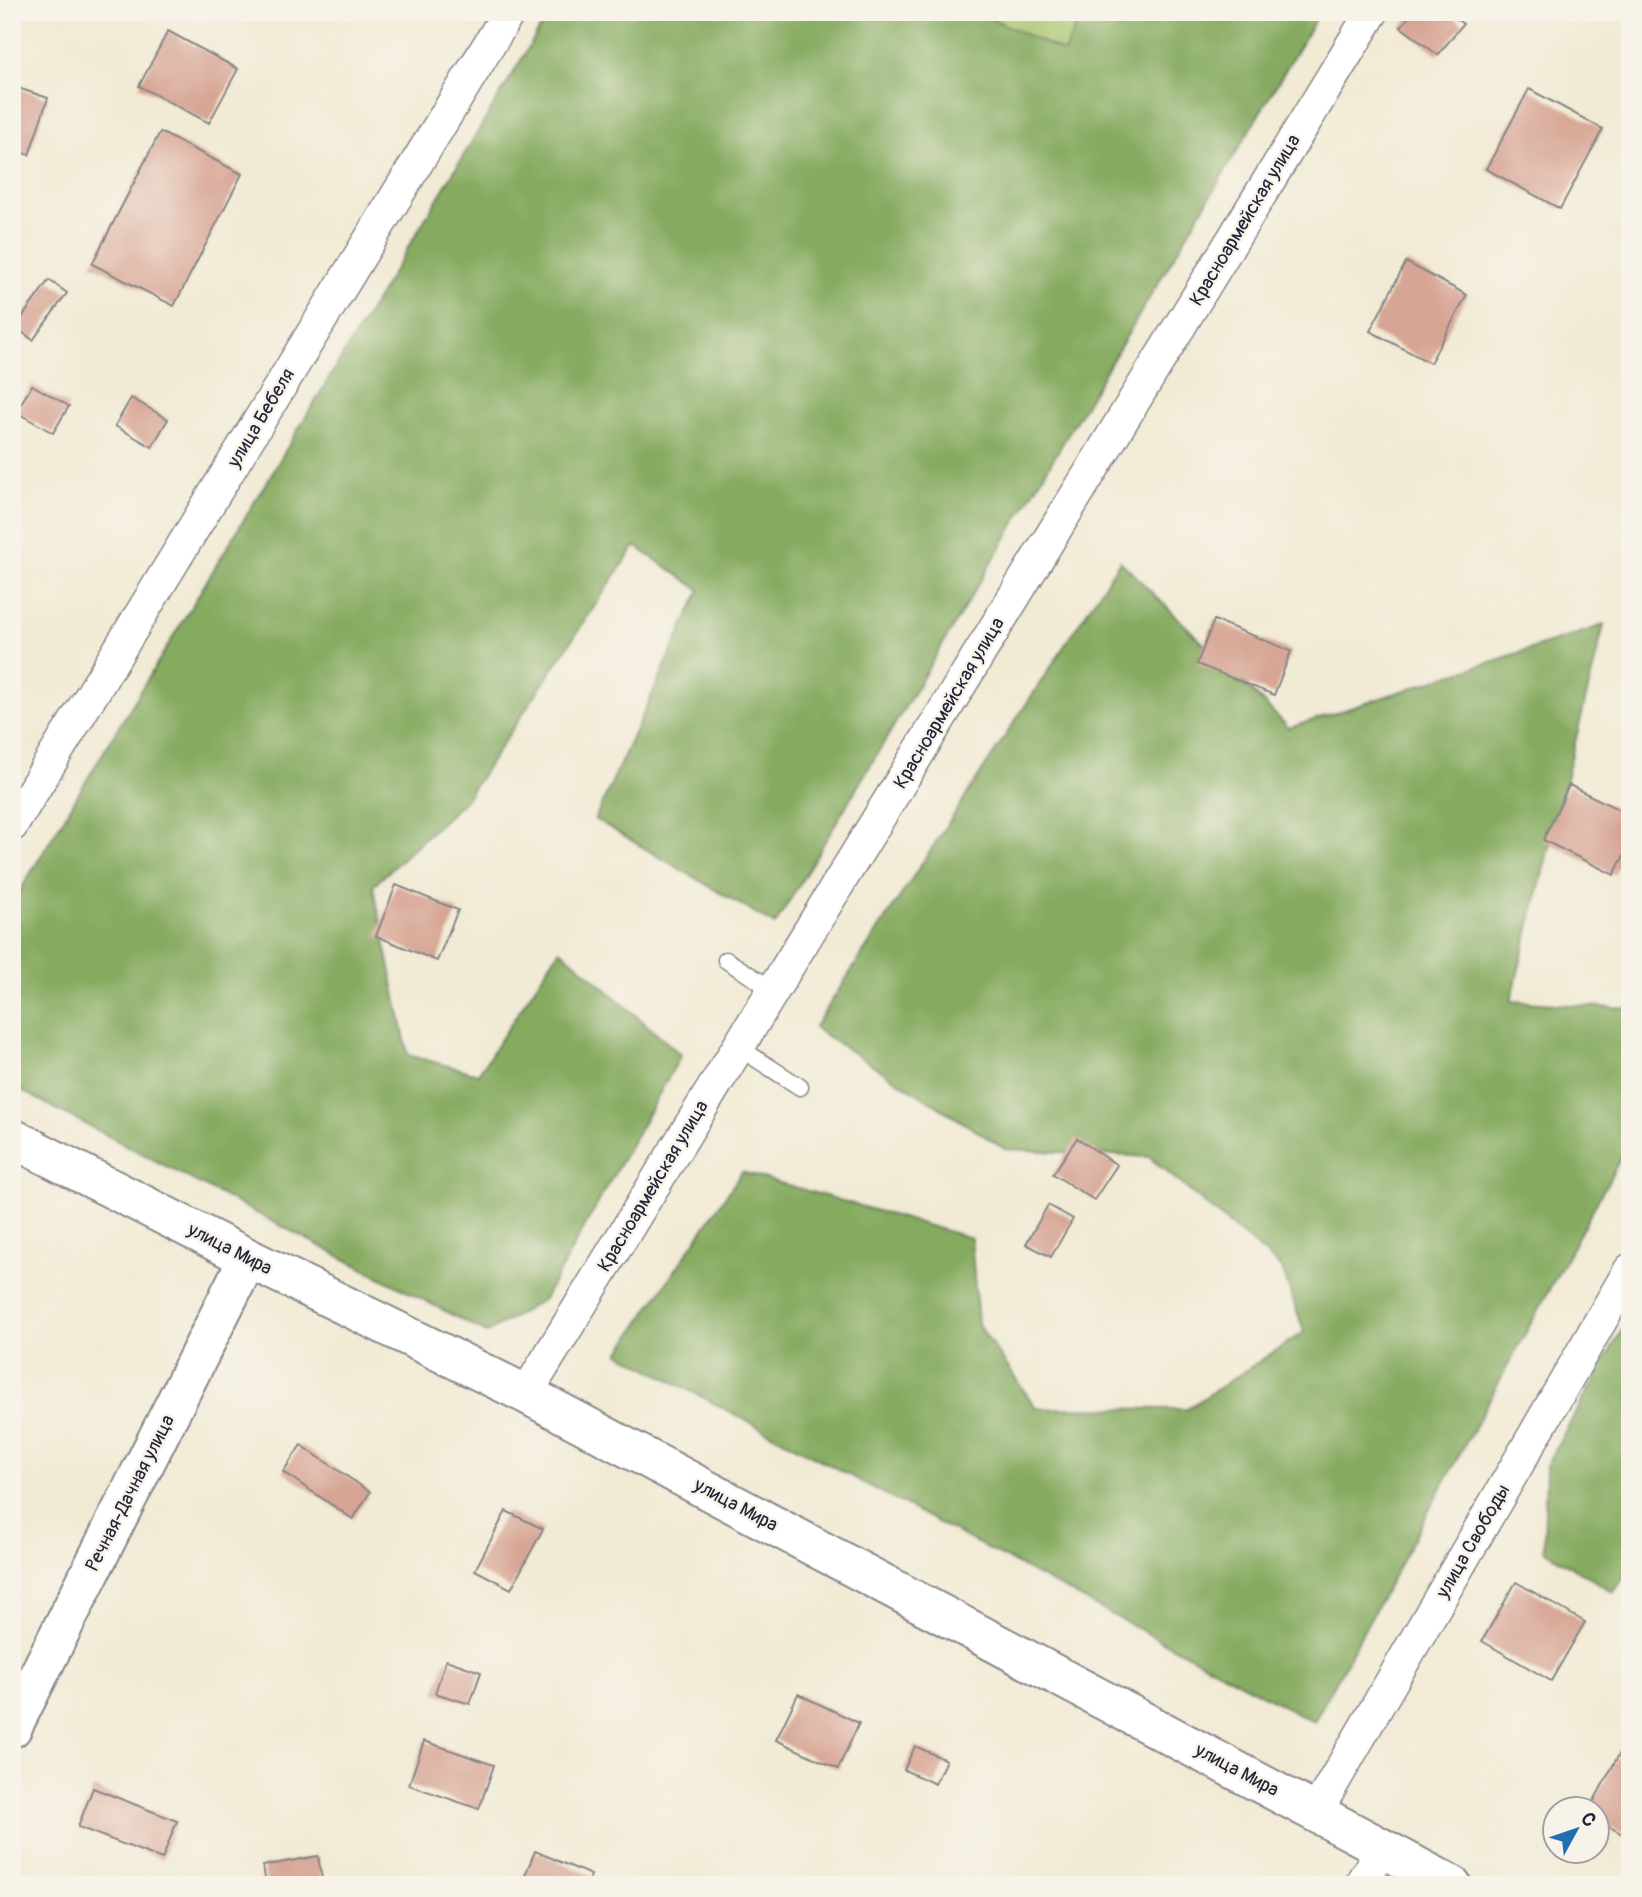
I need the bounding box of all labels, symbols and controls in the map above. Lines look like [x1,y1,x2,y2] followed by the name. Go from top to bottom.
[1184,130,1306,310] street label: Красноармейская улица
[222,364,300,473] street label: улица Бебеля
[888,613,1010,793] street label: Красноармейская улица
[592,1096,714,1276] street label: Красноармейская улица
[183,1217,276,1281] street label: улица Мира
[80,1411,180,1575] street label: Речная-Дачная улица
[689,1472,782,1537] street label: улица Мира
[1430,1480,1515,1603] street label: улица Свободы
[1190,1737,1283,1802] street label: улица Мира
[1540,1796,1610,1866] north arrow
[1575,1808,1601,1832] text: С

